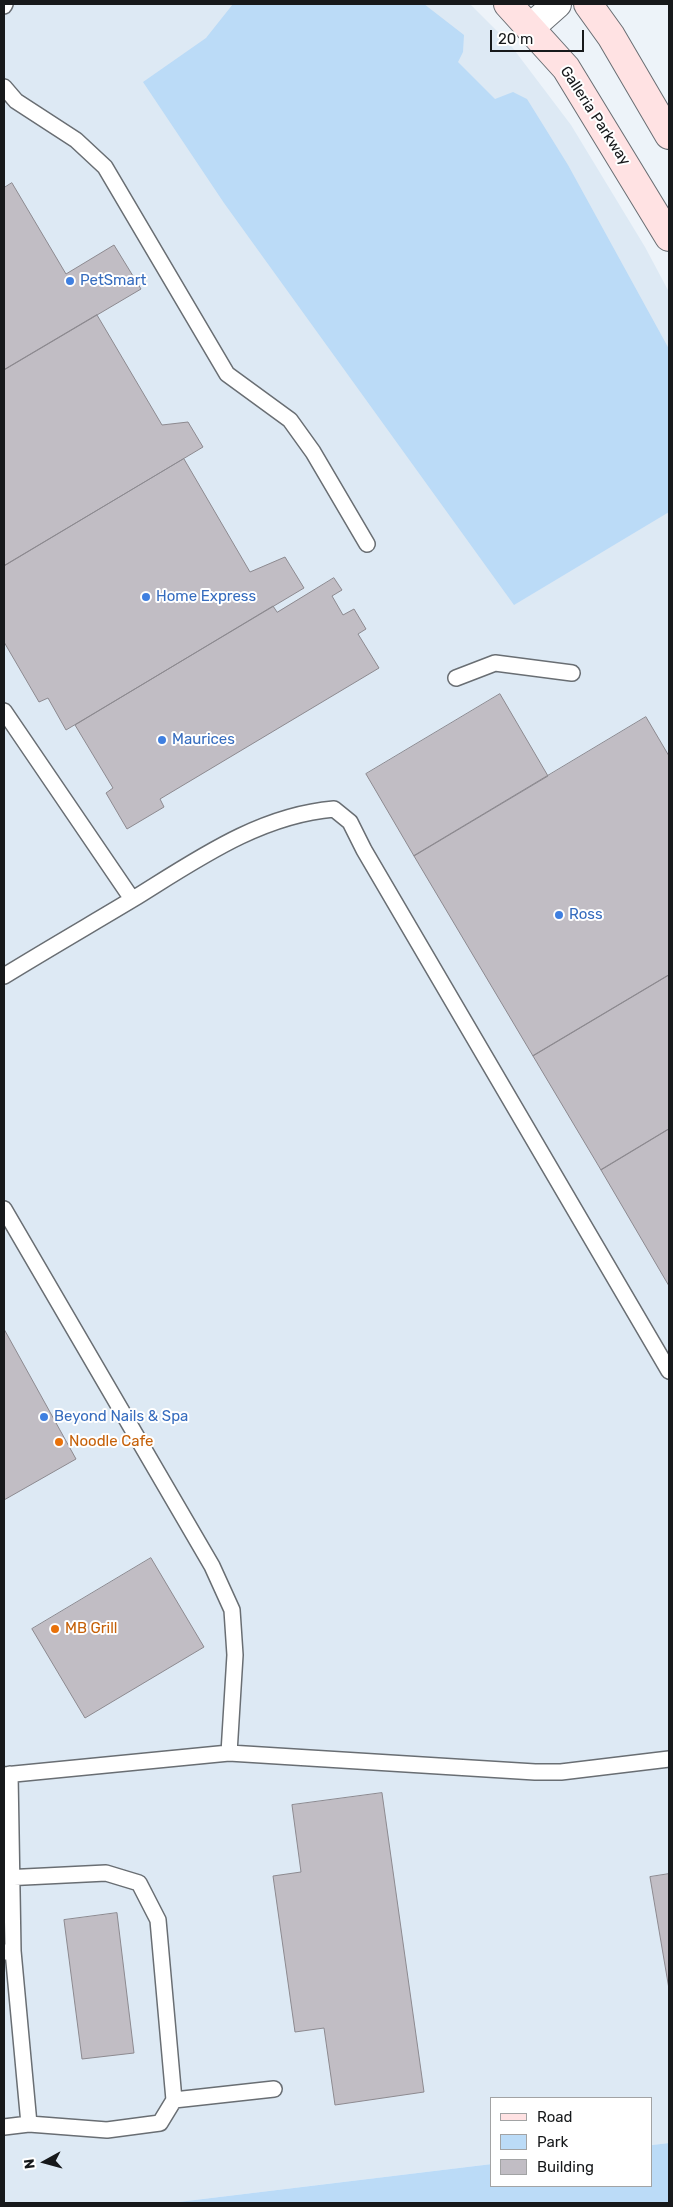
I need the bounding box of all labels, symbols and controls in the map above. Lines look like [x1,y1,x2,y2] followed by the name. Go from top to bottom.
[493,20,587,52] scale bar
[498,30,533,48] text: 20 m
[556,63,634,169] street label: Galleria Parkway
[80,272,146,290] place label: PetSmart
[64,275,76,287] marker: PetSmart
[156,588,256,606] place label: Home Express
[140,591,152,603] marker: Home Express
[172,731,235,749] place label: Maurices
[156,734,168,746] marker: Maurices
[569,906,603,924] place label: Ross
[553,909,565,921] marker: Ross
[54,1408,188,1426] place label: Beyond Nails & Spa
[38,1411,50,1423] marker: Beyond Nails & Spa
[69,1433,154,1451] place label: Noodle Cafe
[53,1436,65,1448] marker: Noodle Cafe
[65,1620,117,1638] place label: MB Grill
[49,1623,61,1635] marker: MB Grill
[490,2097,653,2187] legend
[537,2108,573,2126] text: Road
[537,2133,568,2151] text: Park
[20,2137,70,2187] north arrow
[21,2158,39,2170] text: N
[537,2158,594,2176] text: Building

